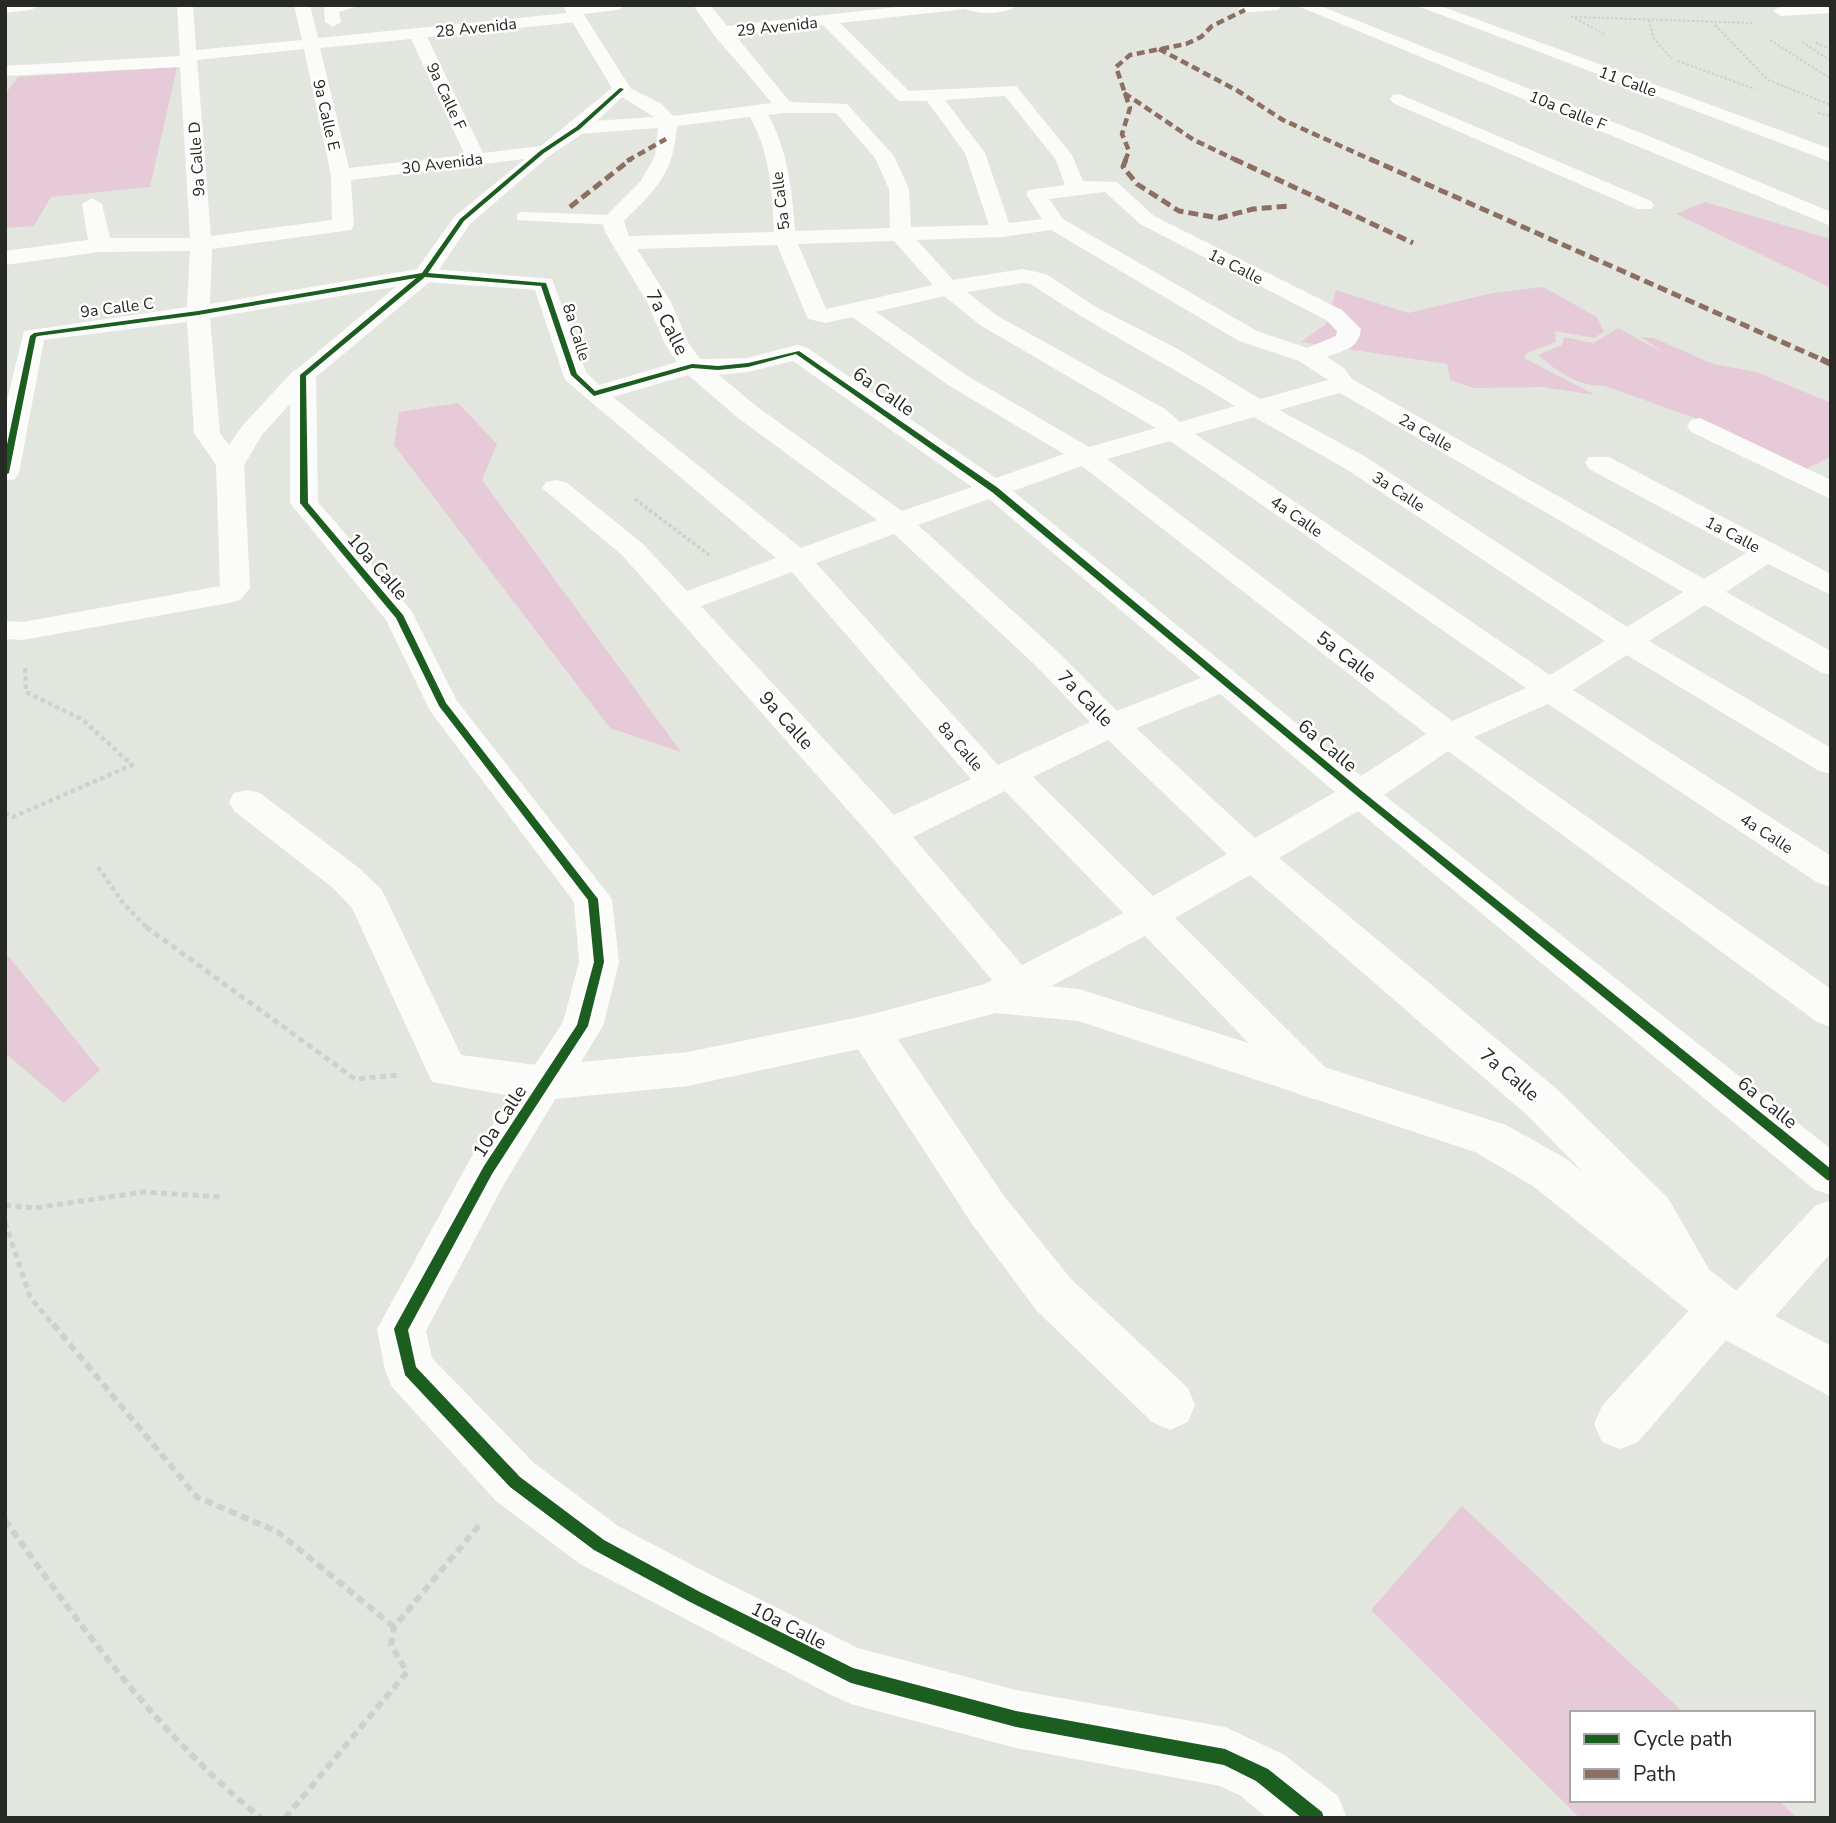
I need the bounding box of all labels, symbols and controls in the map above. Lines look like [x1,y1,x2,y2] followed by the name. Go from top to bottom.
[735,12,819,42] street label: 29 Avenida
[434,13,518,43] street label: 28 Avenida
[421,59,471,134] street label: 9a Calle F
[1596,61,1660,103] street label: 11 Calle
[307,77,345,153] street label: 9a Calle E
[1526,85,1610,136] street label: 10a Calle F
[183,121,211,197] street label: 9a Calle D
[400,148,484,180] street label: 30 Avenida
[766,170,796,232] street label: 5a Calle
[1204,244,1267,290] street label: 1a Calle
[640,285,695,360] street label: 7a Calle
[79,293,155,323] street label: 9a Calle C
[557,301,595,364] street label: 8a Calle
[847,361,920,423] street label: 6a Calle
[1394,409,1457,457] street label: 2a Calle
[1368,467,1429,517] street label: 3a Calle
[1266,491,1327,543] street label: 4a Calle
[1701,511,1764,558] street label: 1a Calle
[341,527,414,606] street label: 10a Calle
[1311,625,1382,689] street label: 5a Calle
[1052,664,1119,733] street label: 7a Calle
[753,686,819,755] street label: 9a Calle
[1292,713,1363,778] street label: 6a Calle
[933,717,988,776] street label: 8a Calle
[1736,809,1797,859] street label: 4a Calle
[1474,1042,1545,1107] street label: 7a Calle
[1732,1071,1803,1135] street label: 6a Calle
[467,1080,533,1163] street label: 10a Calle
[746,1596,831,1656] street label: 10a Calle
[1570,1711,1815,1802] legend
[1633,1725,1732,1753] text: Cycle path
[1633,1760,1676,1788] text: Path

